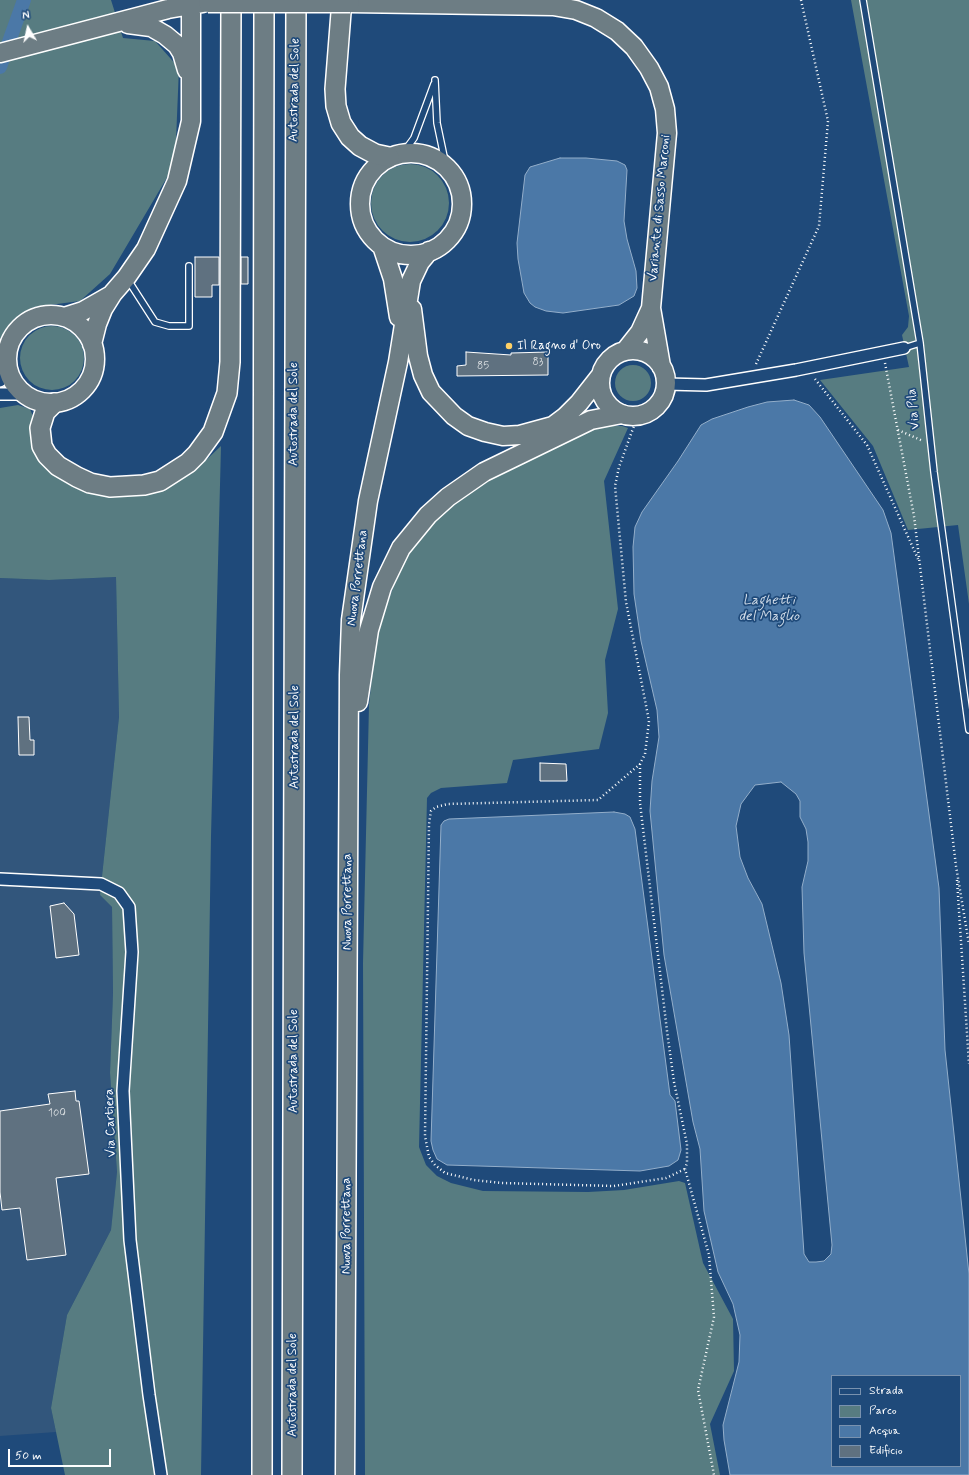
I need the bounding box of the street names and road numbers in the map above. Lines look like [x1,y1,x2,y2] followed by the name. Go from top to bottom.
[286,38,304,142] street label: Autostrada del Sole
[646,134,674,282] street label: Variante di Sasso Marconi
[286,362,302,466] street label: Autostrada del Sole
[904,388,924,430] street label: Via Pila
[344,529,372,627] street label: Nuova Porrettana
[287,685,303,789] street label: Autostrada del Sole
[340,854,356,950] street label: Nuova Porrettana
[286,1009,302,1113] street label: Autostrada del Sole
[102,1088,120,1158] street label: Via Cartiera
[339,1178,355,1274] street label: Nuova Porrettana
[285,1333,301,1437] street label: Autostrada del Sole

